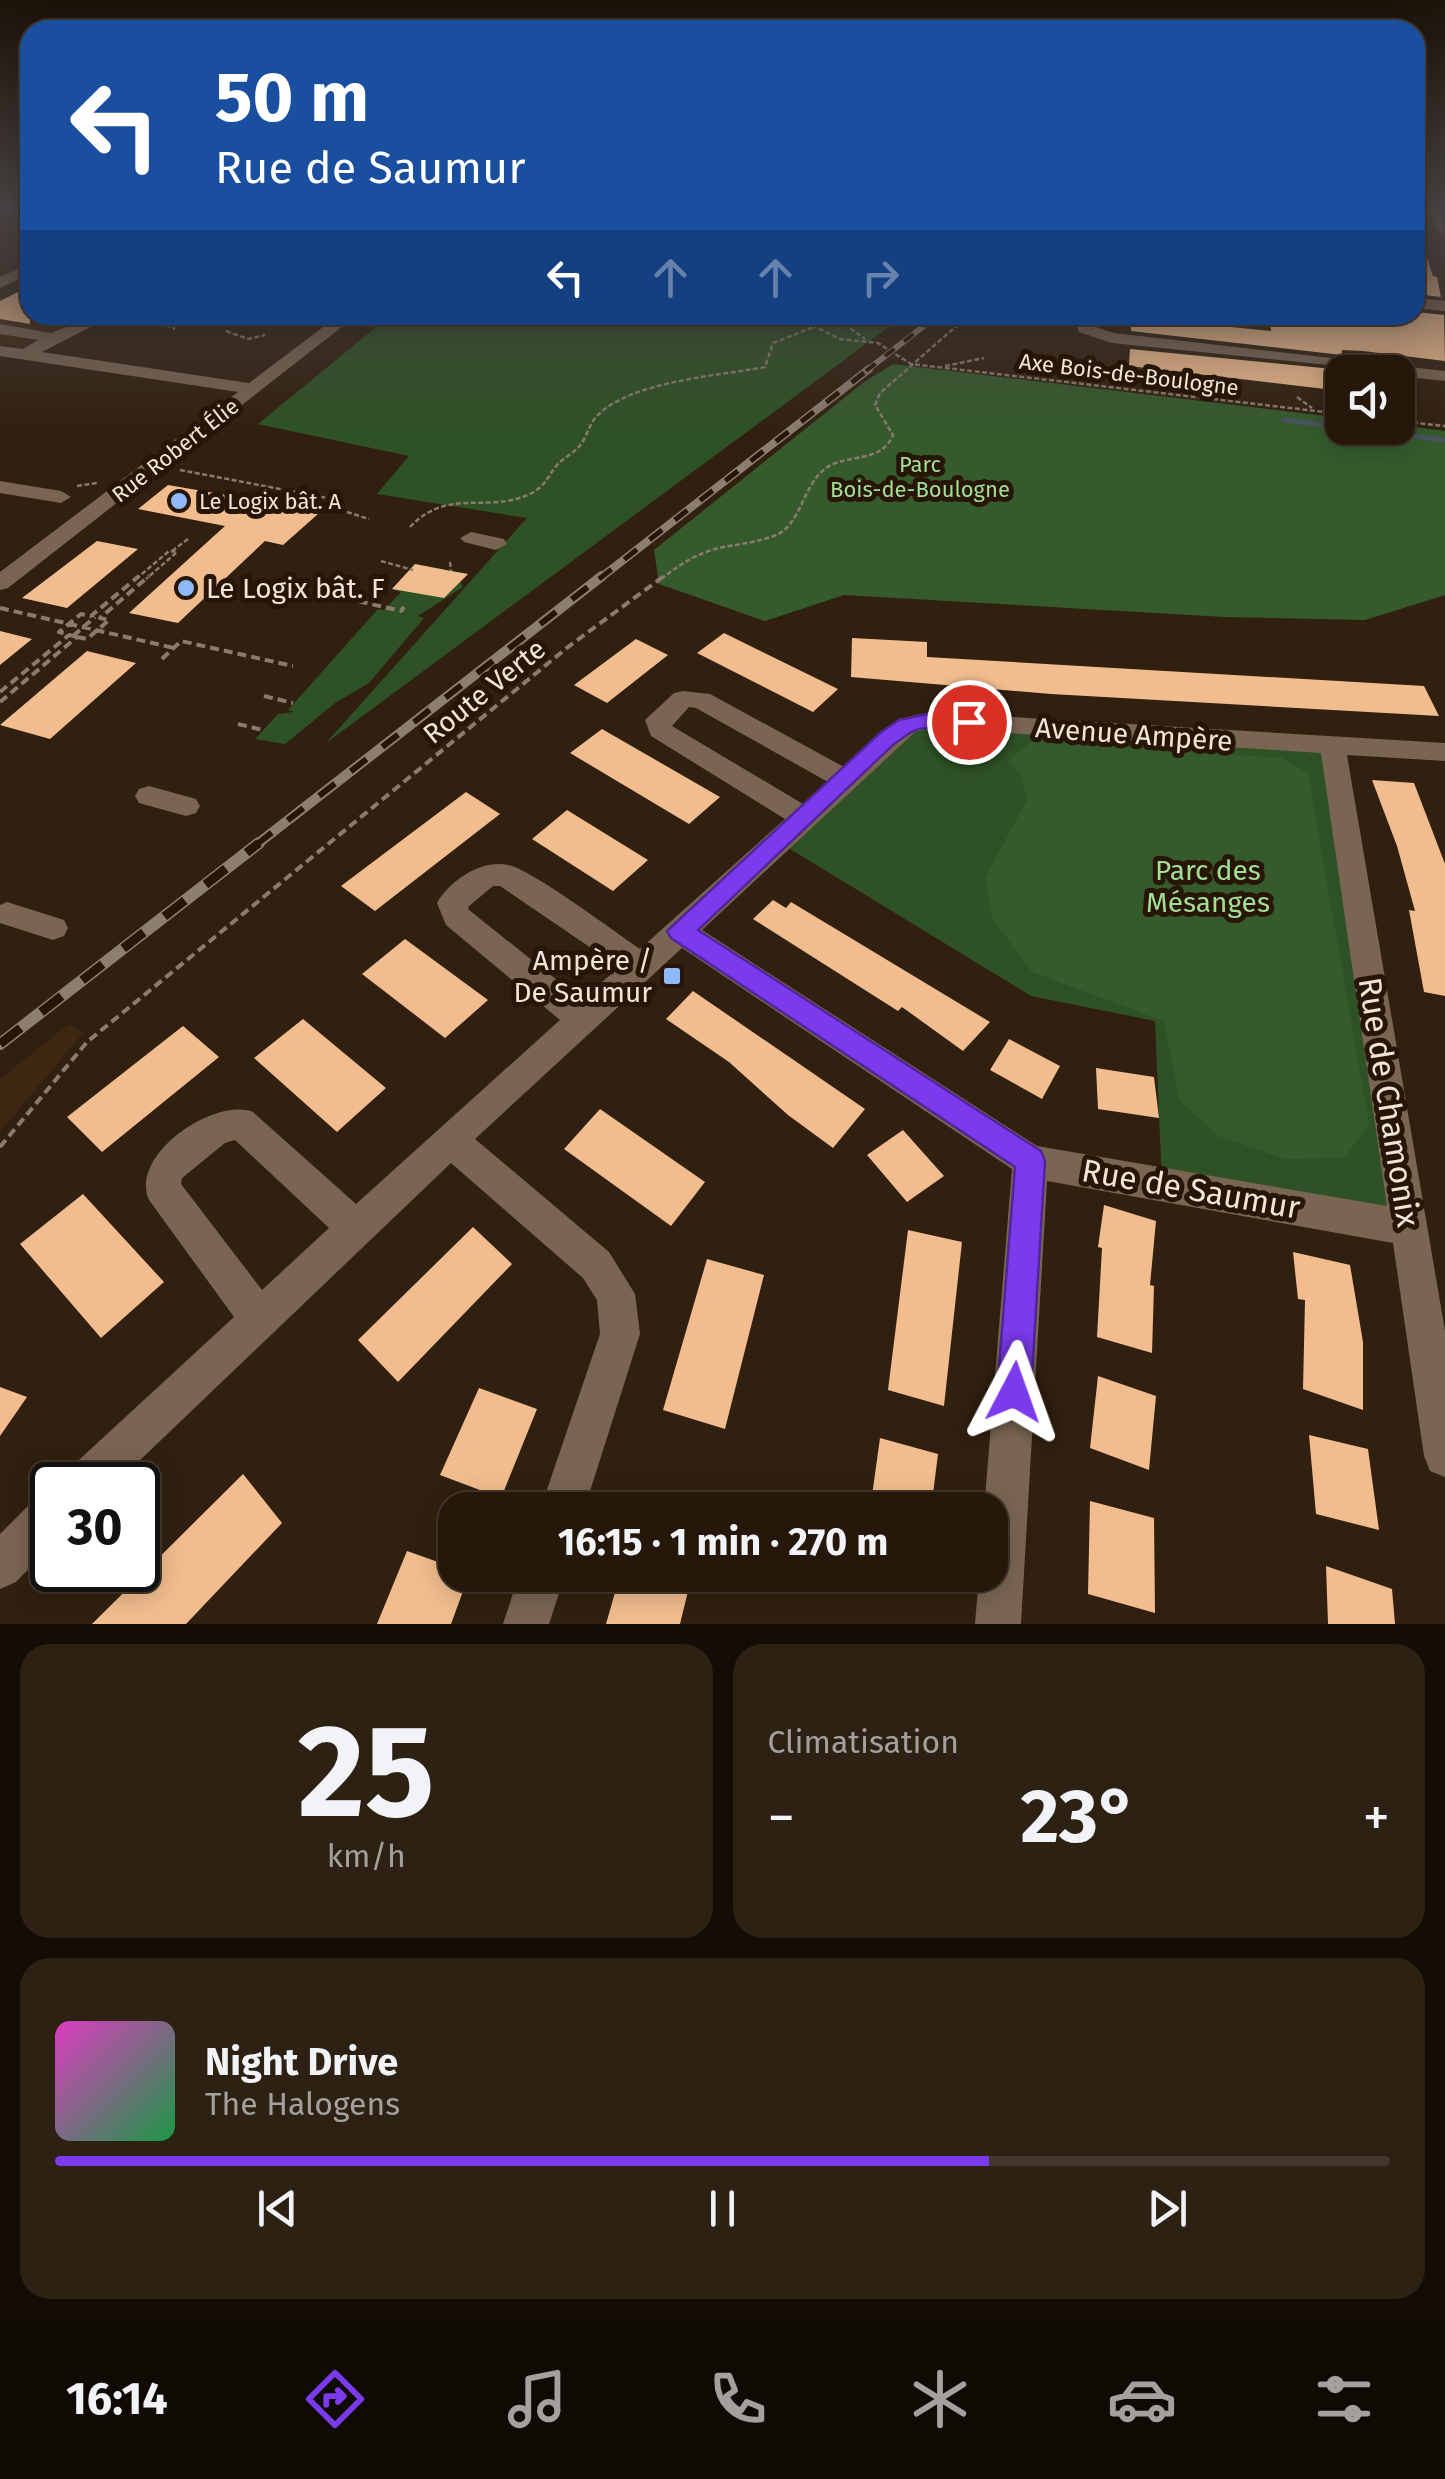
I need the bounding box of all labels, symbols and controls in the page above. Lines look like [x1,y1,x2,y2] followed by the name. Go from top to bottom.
[215,56,369,140] text: 50 m
[50,60,180,190] icon: left
[215,141,526,195] text: Rue de Saumur
[538,250,593,305] icon: left
[643,250,698,305] icon: ahead
[748,250,803,305] icon: ahead
[853,250,908,305] icon: right
[1018,348,1240,401] street label: Axe Bois-de-Boulogne
[1325,355,1415,445] map controls
[1325,355,1415,445] button: sound
[107,393,244,508] street label: Rue Robert Élie
[830,451,1010,503] park label: Parc Bois-de-Boulogne
[199,488,342,515] place label: Le Logix bât. A
[168,490,190,512] marker: Le Logix bât. A
[206,572,385,605] place label: Le Logix bât. F
[175,577,197,599] marker: Le Logix bât. F
[417,632,552,751] street label: Route Verte
[927,680,1012,765] pin
[942,695,997,750] icon: arrive
[1034,711,1234,758] street label: Avenue Ampère
[1146,854,1270,919] park label: Parc des Mésanges
[513,944,652,1009] place label: Ampère / De Saumur
[661,965,683,987] marker: Ampère / De Saumur
[1351,975,1428,1230] street label: Rue de Chamonix
[1079,1151,1304,1227] street label: Rue de Saumur
[962,1340,1066,1444] position arrow
[30,1462,160,1592] speed limit sign: 30
[558,1519,888,1565] text: 16:15 · 1 min · 270 m
[298,1694,435,1850] text: 25
[768,1723,959,1761] text: Climatisation
[1021,1772,1137,1862] text: 23°
[768,1785,795,1851] text: −
[1363,1785,1390,1851] text: +
[327,1837,406,1875] text: km/h
[205,2039,398,2085] text: Night Drive
[205,2085,400,2123] text: The Halogens
[250,2181,305,2236] icon: previous
[695,2181,750,2236] icon: pause
[1140,2181,1195,2236] icon: next
[300,2364,370,2434] icon: directions
[502,2364,572,2434] icon: music
[703,2364,773,2434] icon: phone
[905,2364,975,2434] icon: climate
[1107,2364,1177,2434] icon: car
[1309,2364,1379,2434] icon: filters
[66,2372,168,2426] text: 16:14

